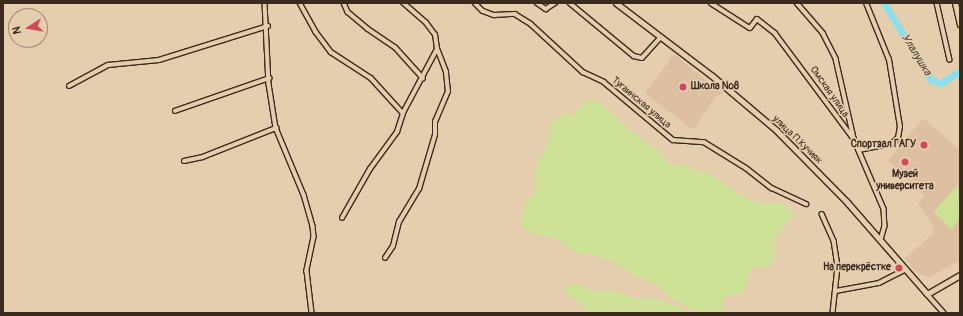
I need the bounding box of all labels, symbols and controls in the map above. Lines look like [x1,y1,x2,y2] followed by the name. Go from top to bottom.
[8,8,48,48] north arrow
[10,25,24,35] text: N
[898,32,934,78] water label: Улалушка
[807,64,851,120] street label: Омская улица
[609,75,673,131] street label: Тугаинская улица
[691,81,739,93] place label: Школа №8
[678,82,688,92] marker: Школа №8
[770,113,824,167] street label: улица П.Кучияк
[851,139,916,151] place label: Спортзал ГАГУ
[919,140,929,150] marker: Спортзал ГАГУ
[900,157,910,167] marker: Музей университета
[876,168,934,192] place label: Музей университета
[823,262,891,274] place label: На перекрёстке
[894,263,904,273] marker: На перекрёстке

